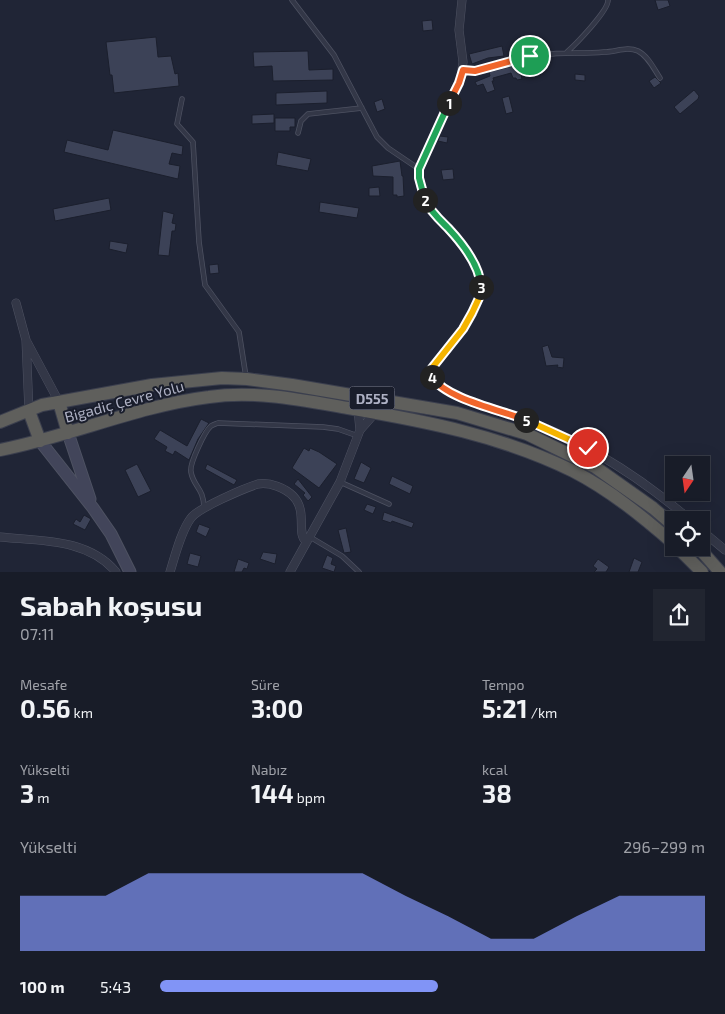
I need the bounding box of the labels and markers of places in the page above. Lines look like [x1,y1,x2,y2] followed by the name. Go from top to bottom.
[509,35,551,77] pin
[436,90,462,116] pin: 1
[412,188,438,212] pin: 2
[468,274,494,300] pin: 3
[420,364,444,390] pin: 4
[514,408,538,432] pin: 5
[567,427,609,469] pin

